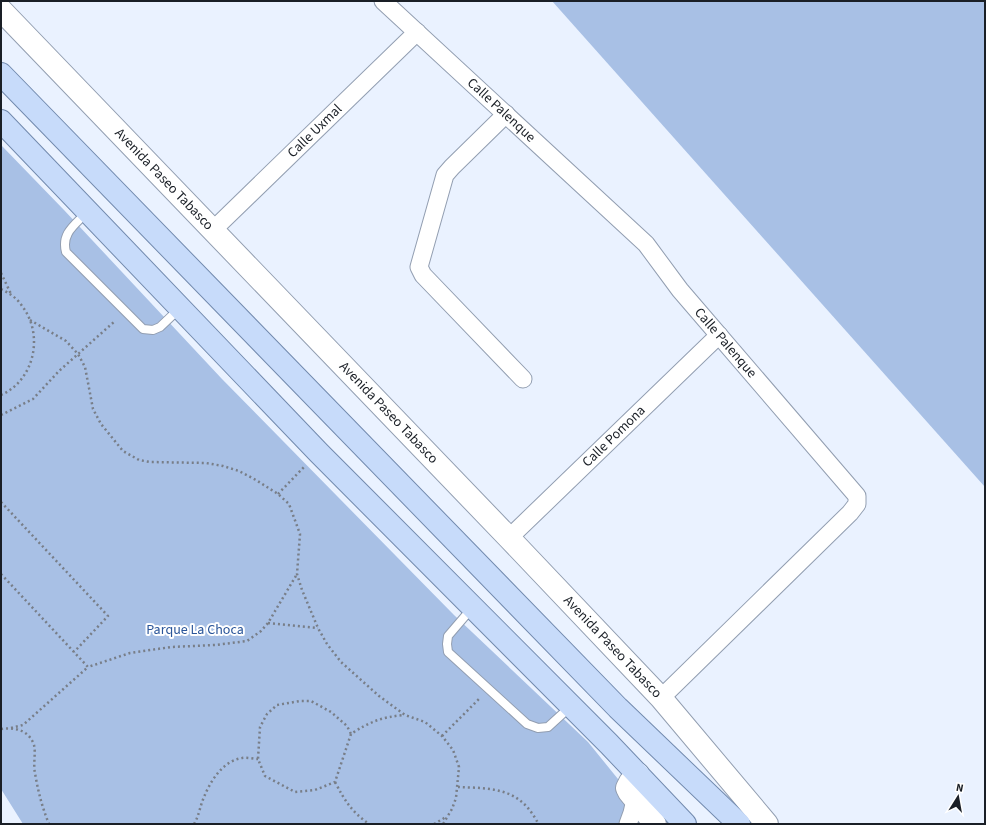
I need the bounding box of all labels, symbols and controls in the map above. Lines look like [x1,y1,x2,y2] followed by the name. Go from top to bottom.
[463,73,540,147] street label: Calle Palenque
[283,99,347,162] street label: Calle Uxmal
[110,124,218,235] street label: Avenida Paseo Tabasco
[690,303,761,382] street label: Calle Palenque
[335,357,443,468] street label: Avenida Paseo Tabasco
[578,401,650,472] street label: Calle Pomona
[559,591,666,703] street label: Avenida Paseo Tabasco
[146,620,244,640] park label: Parque La Choca
[938,777,978,817] north arrow
[955,780,965,796] text: N

